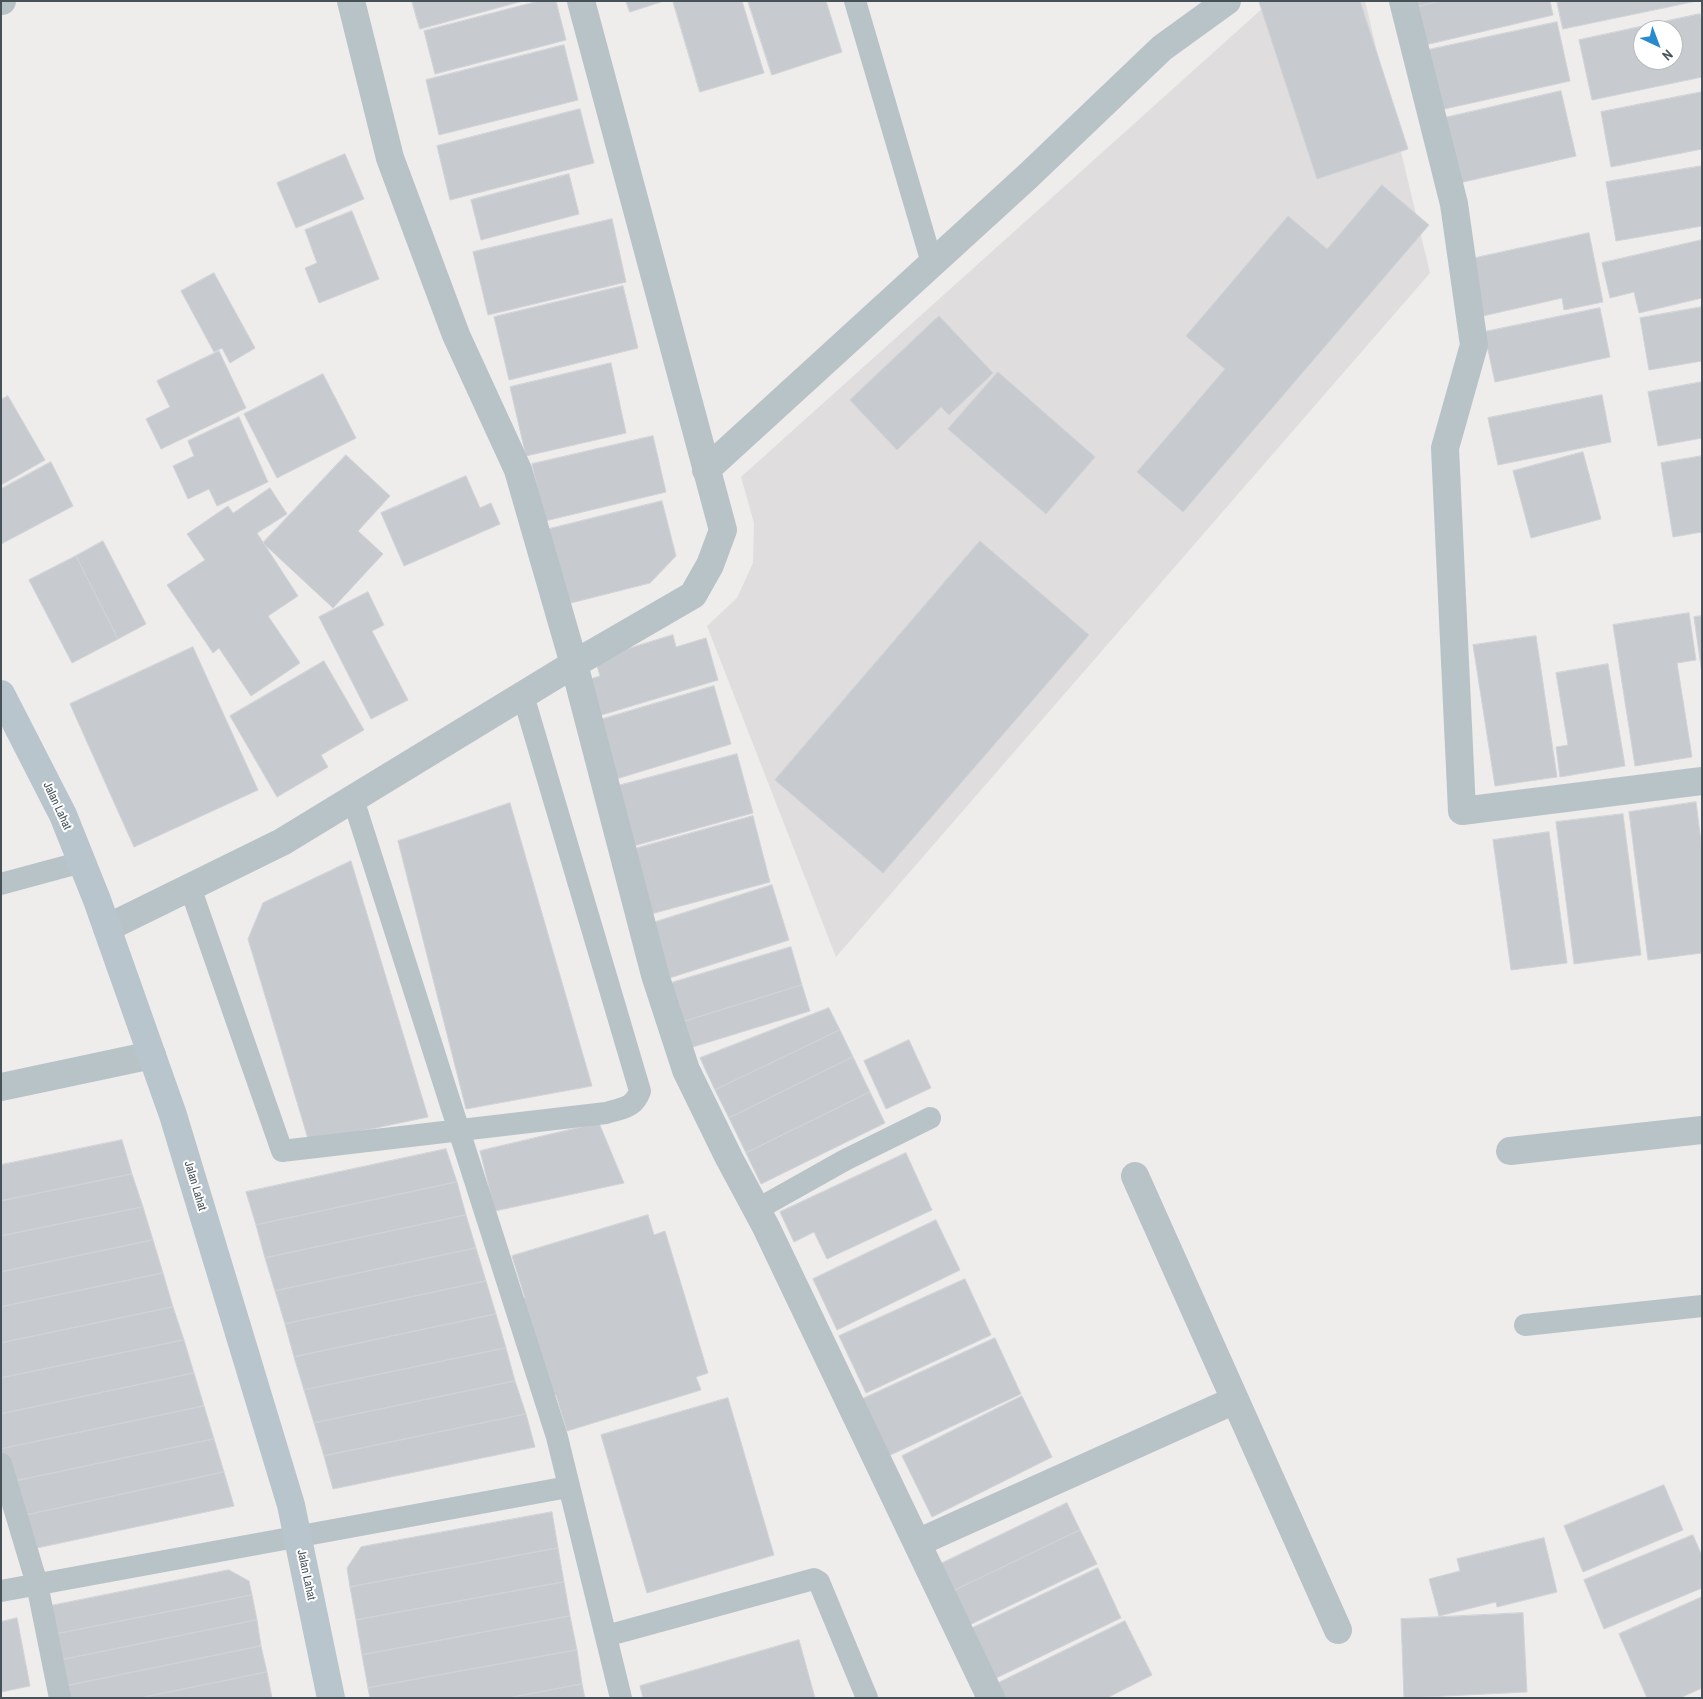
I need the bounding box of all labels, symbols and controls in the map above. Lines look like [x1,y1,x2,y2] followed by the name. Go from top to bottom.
[1633,20,1683,70] north arrow
[1658,46,1677,65] text: N
[40,780,74,832] street label: Jalan Lahat
[181,1160,209,1212] street label: Jalan Lahat
[294,1549,318,1601] street label: Jalan Lahat

